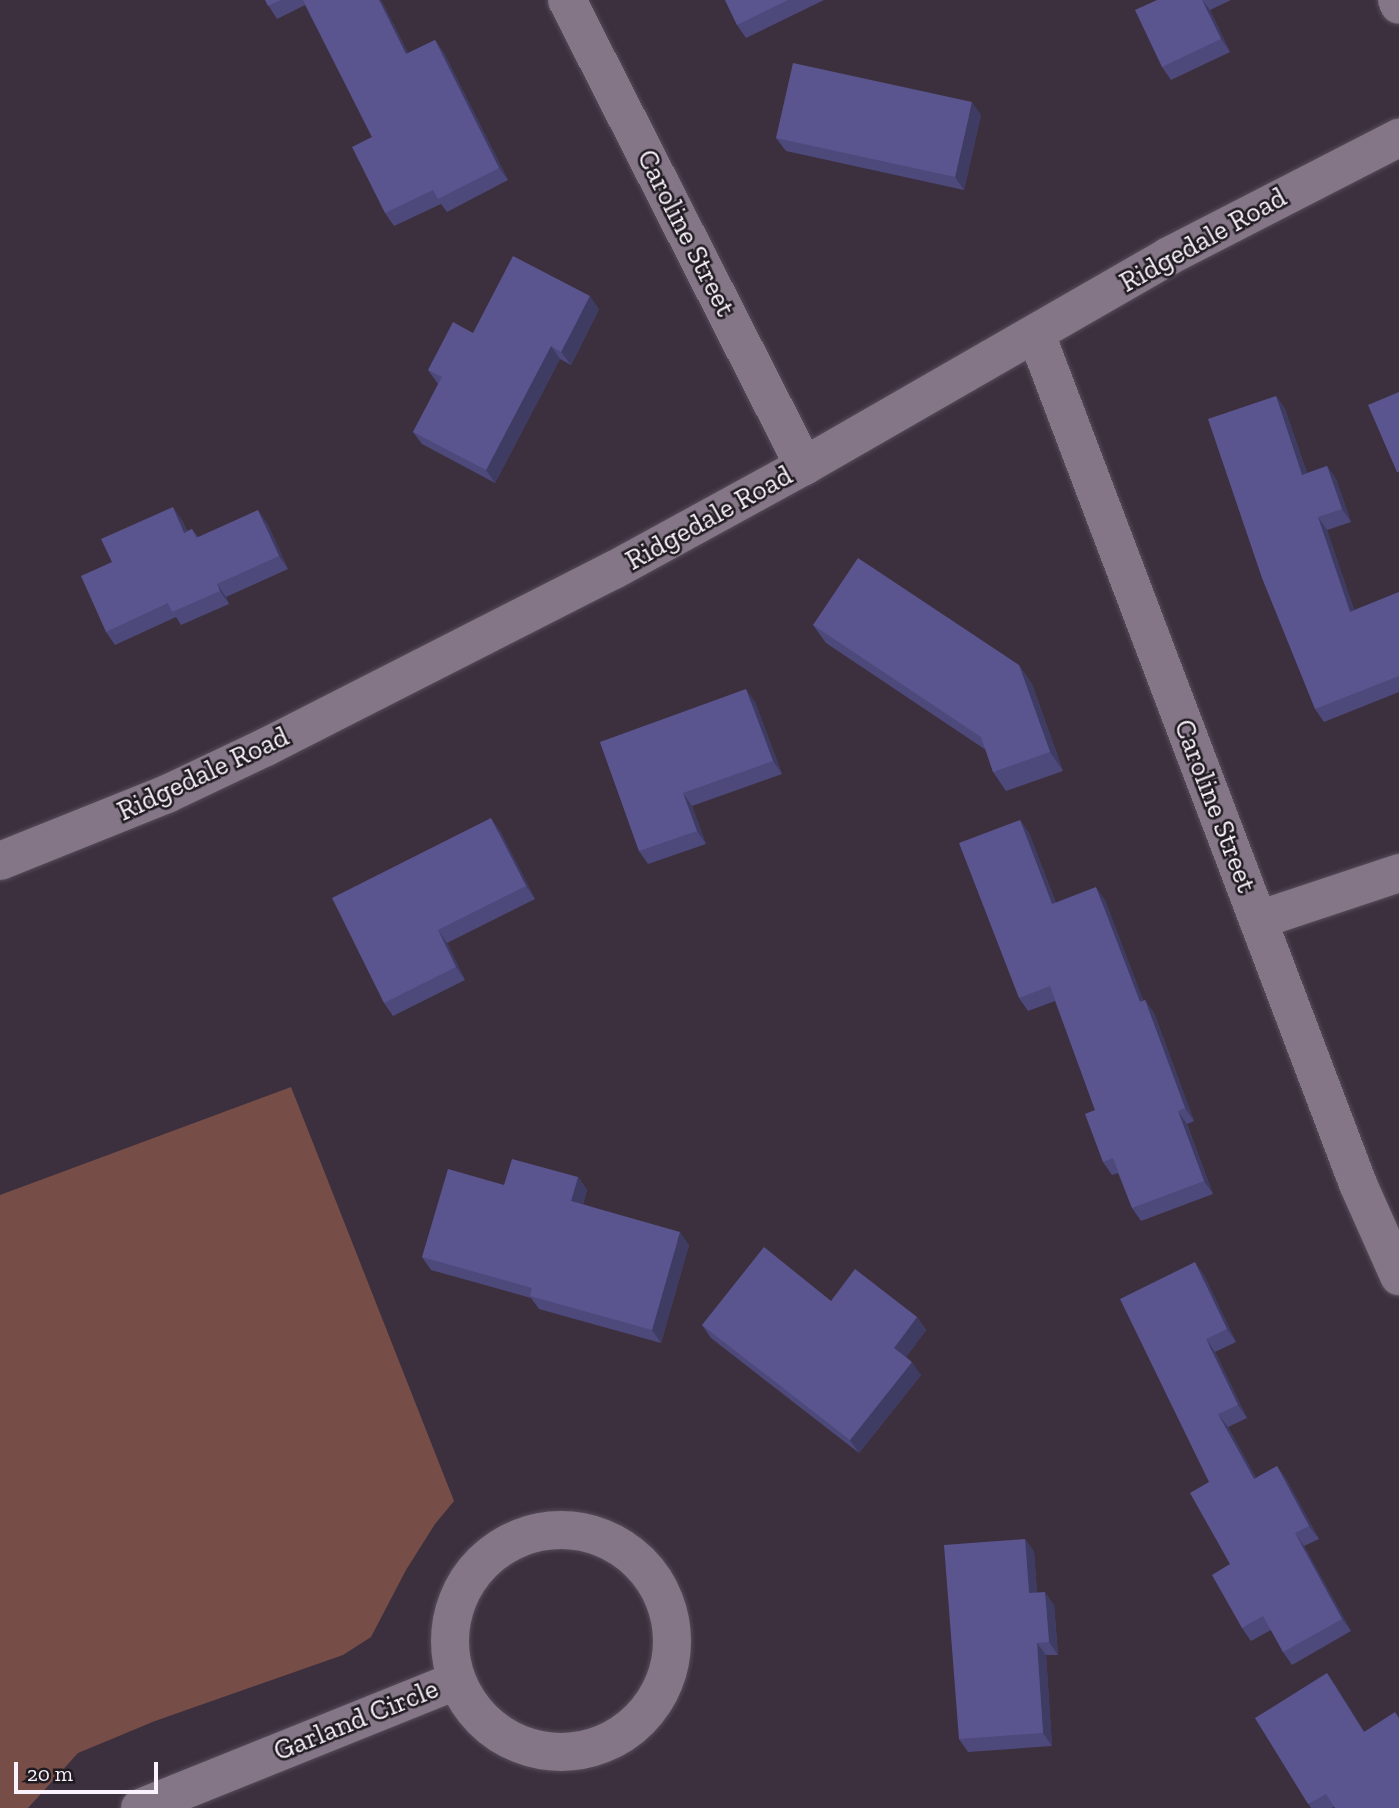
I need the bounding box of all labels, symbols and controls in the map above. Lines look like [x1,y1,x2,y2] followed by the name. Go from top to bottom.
[630,144,742,322] street label: Caroline Street
[1114,180,1292,300] street label: Ridgedale Road
[620,458,798,578] street label: Ridgedale Road
[1167,715,1263,897] street label: Caroline Street
[112,720,294,828] street label: Ridgedale Road
[269,1672,443,1768] street label: Garland Circle
[18,1748,161,1792] scale bar
[27,1761,73,1786] text: 20 m

